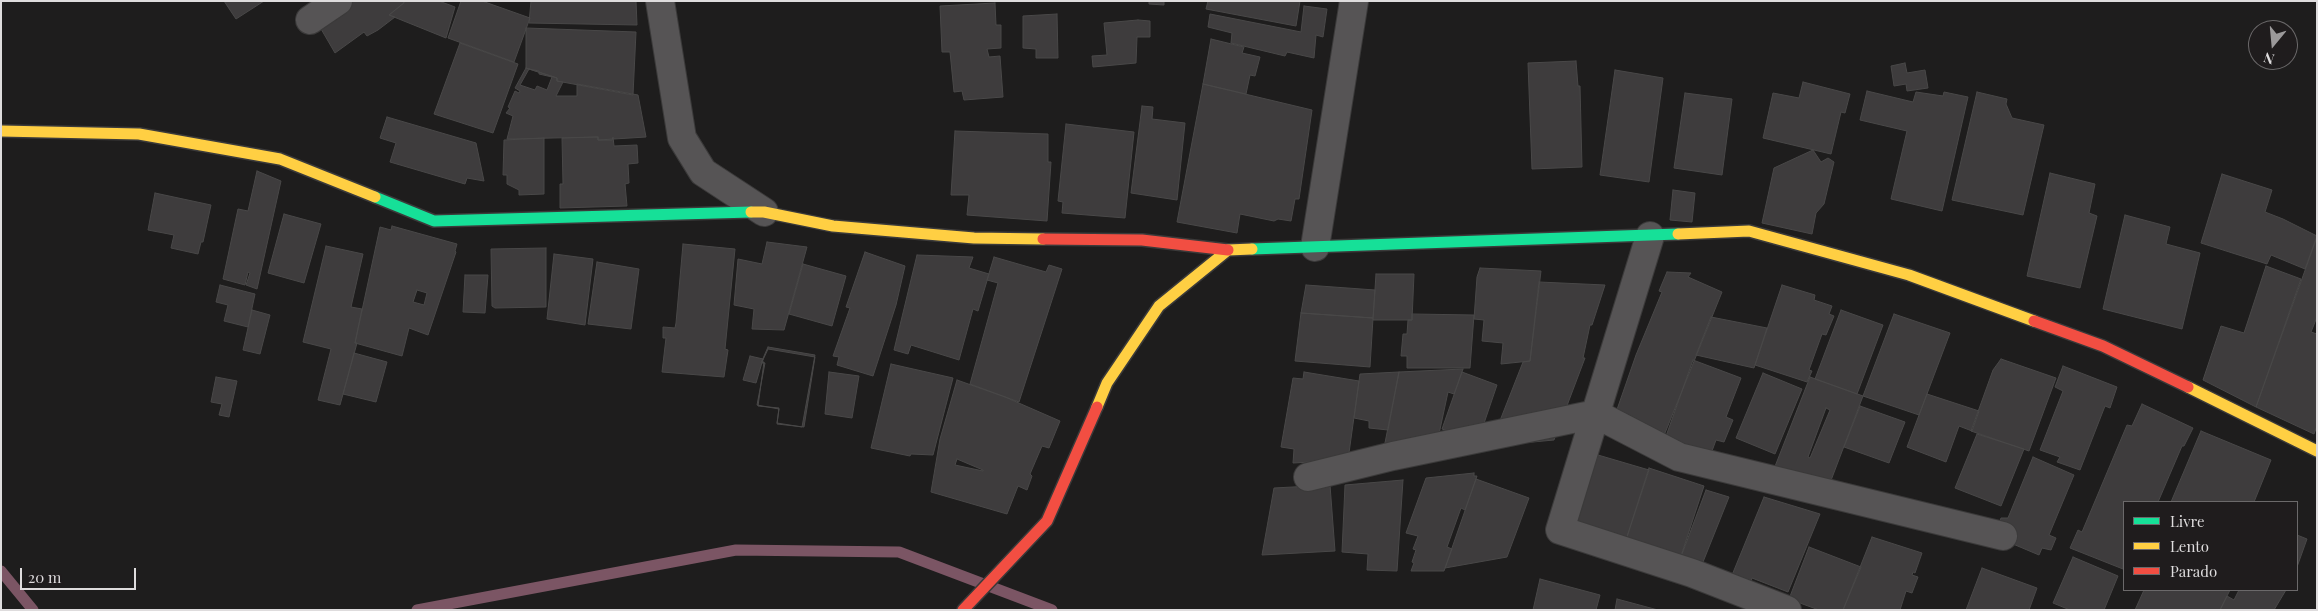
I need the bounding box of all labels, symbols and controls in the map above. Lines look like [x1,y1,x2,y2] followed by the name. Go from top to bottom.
[2248,20,2298,70] north arrow
[2261,48,2276,69] text: N
[2123,501,2298,591] legend
[2170,511,2205,531] text: Livre
[2170,536,2209,556] text: Lento
[22,558,139,590] scale bar
[2170,561,2217,581] text: Parado
[28,567,61,587] text: 20 m

